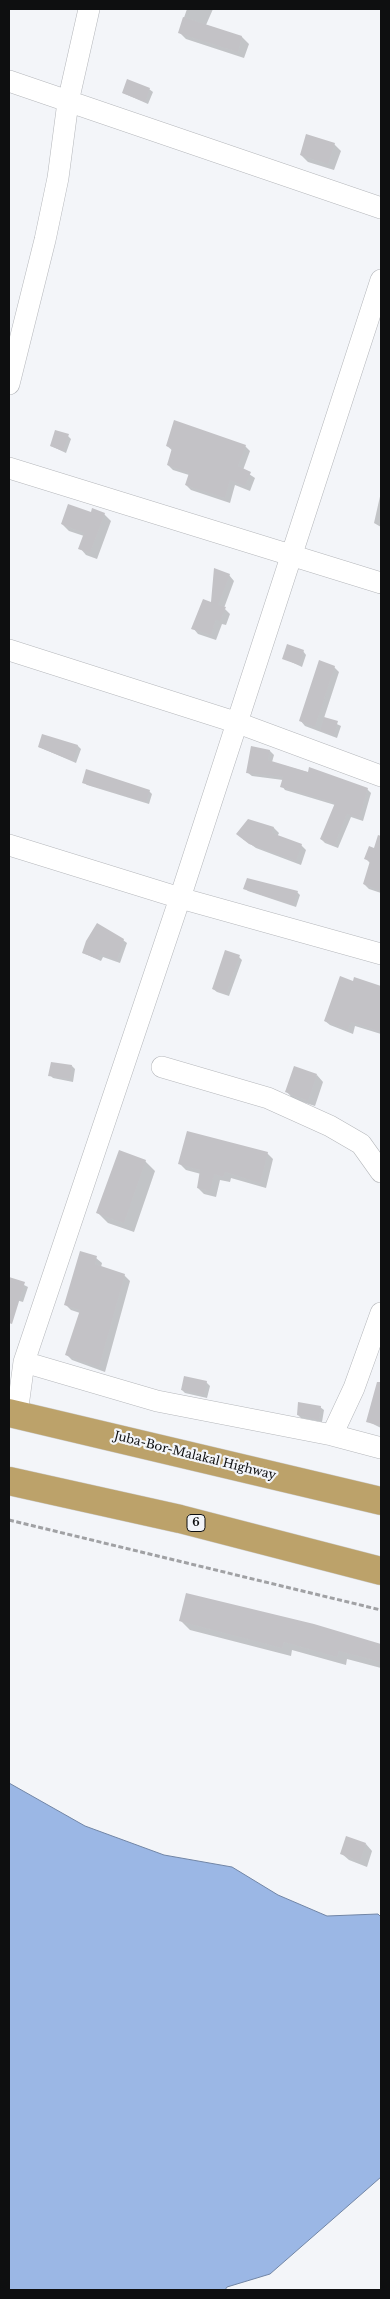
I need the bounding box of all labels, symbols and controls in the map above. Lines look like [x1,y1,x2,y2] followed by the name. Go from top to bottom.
[113,1429,277,1483] street label: Juba-Bor-Malakal Highway
[187,1515,205,1532] road number: 6

